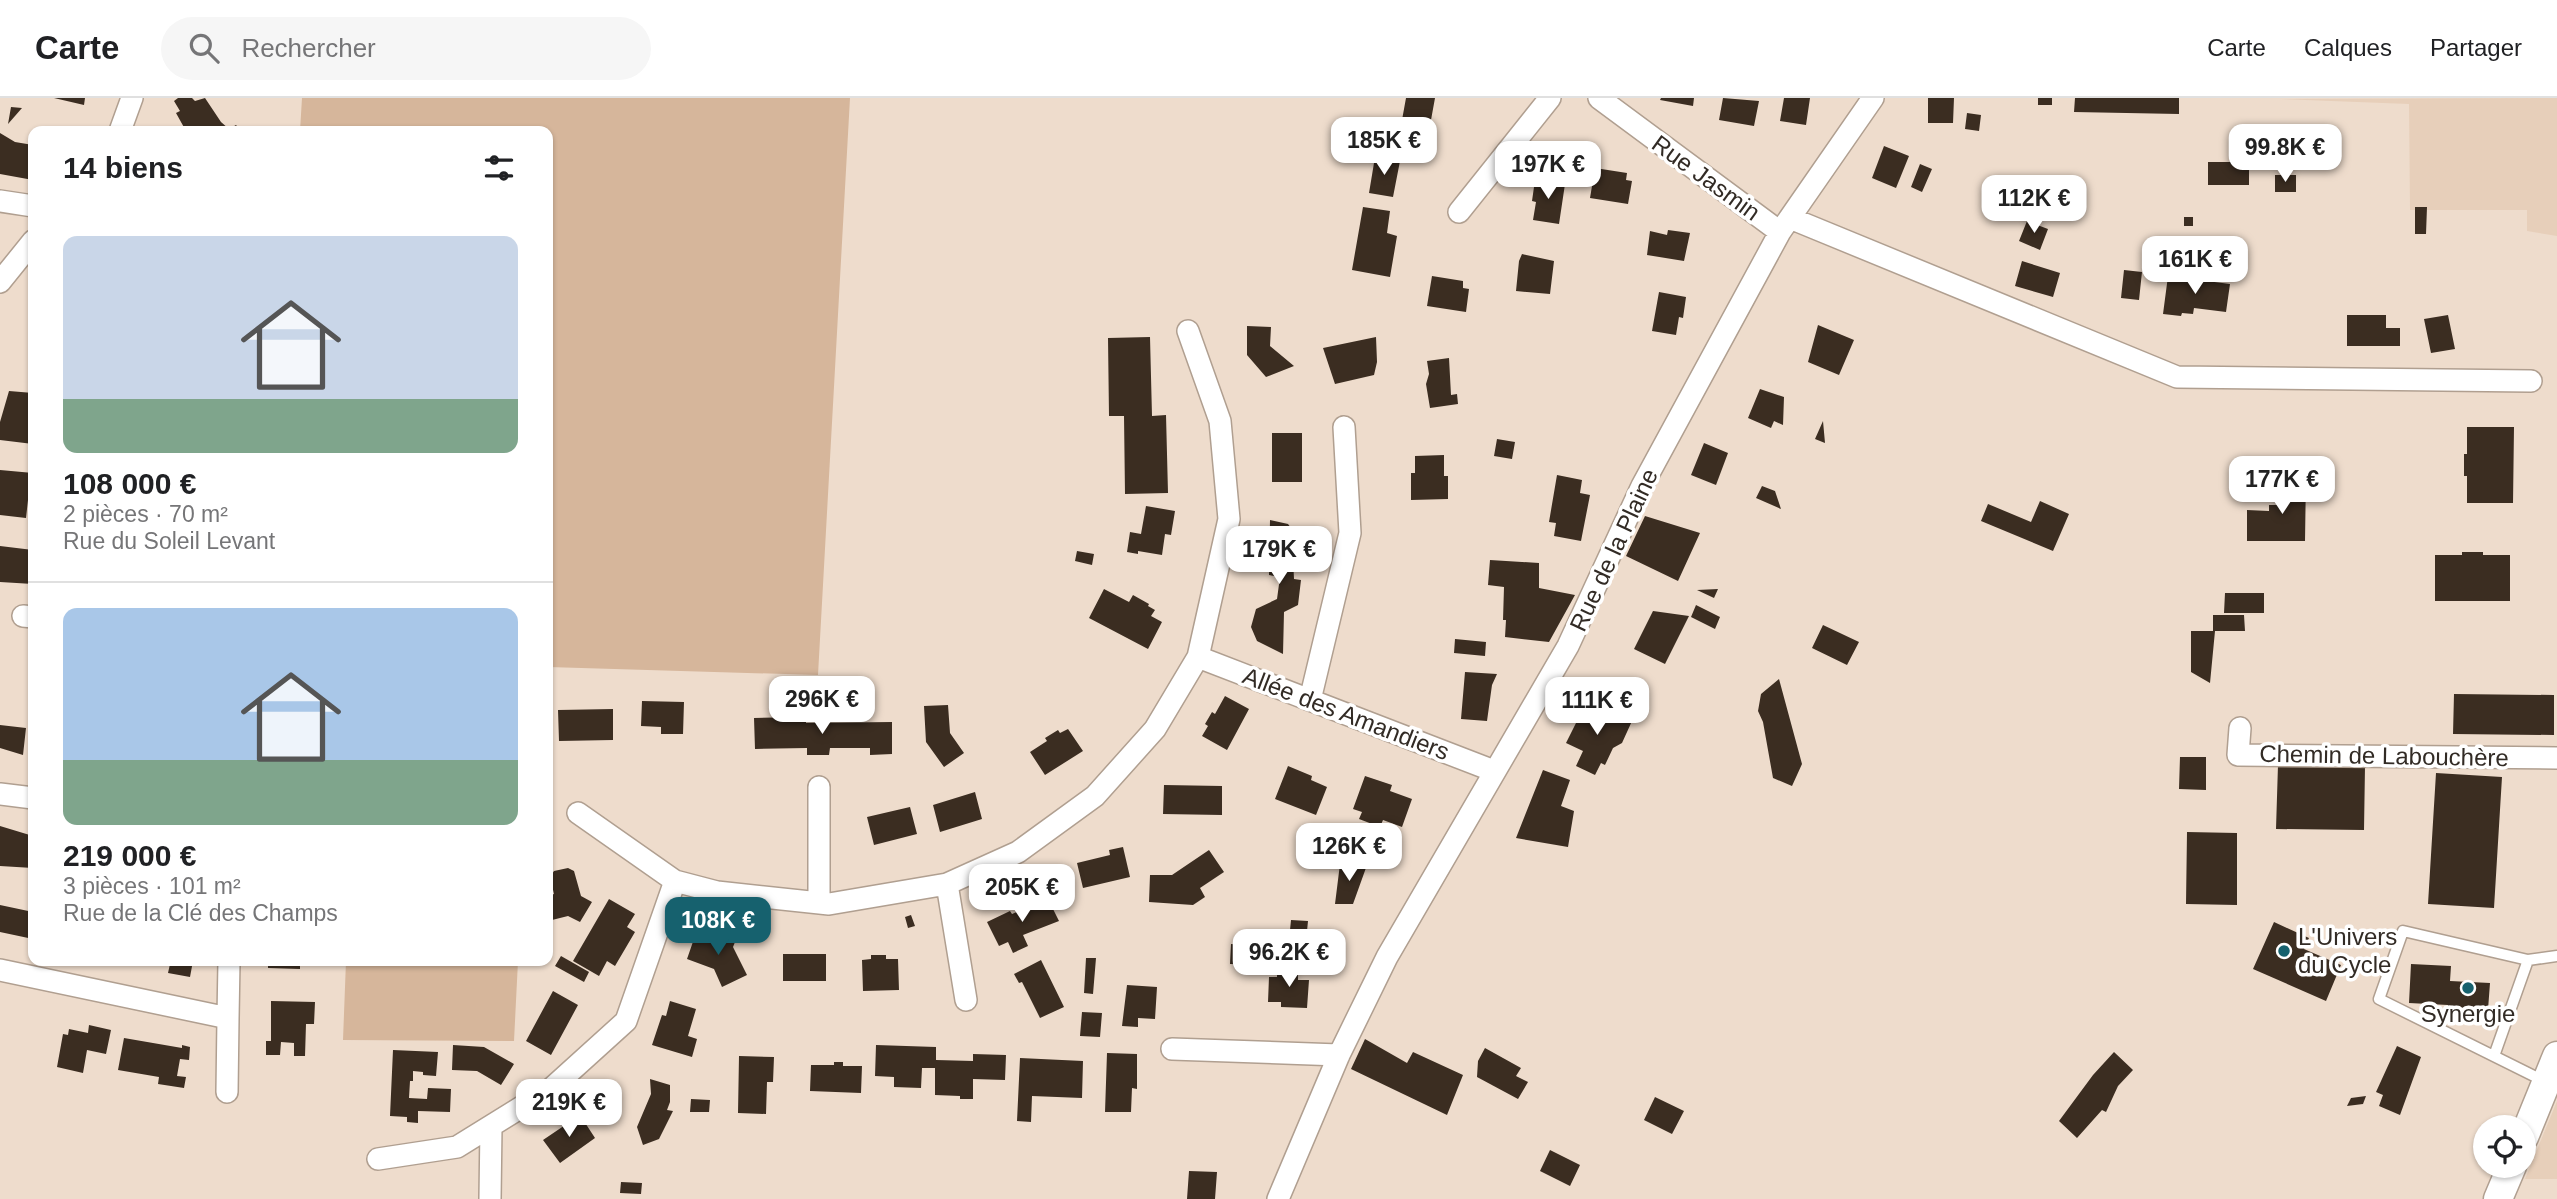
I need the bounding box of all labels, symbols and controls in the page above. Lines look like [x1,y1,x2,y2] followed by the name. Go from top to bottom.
[161,17,651,80] search box
[35,29,119,66] text: Carte
[185,29,223,67] icon: search
[241,33,376,63] text: Rechercher
[2207,34,2266,61] text: Carte
[2304,34,2392,61] text: Calques
[2430,34,2522,61] text: Partager
[1327,118,1441,177] pin: 185K €
[2220,125,2350,184] pin: 99.8K €
[1347,127,1421,153] text: 185K €
[1647,129,1765,226] street label: Rue Jasmin
[2245,134,2325,160] text: 99.8K €
[1491,141,1605,201] pin: 197K €
[480,149,518,187] icon: filters
[63,151,183,184] text: 14 biens
[1511,151,1585,177] text: 197K €
[1977,176,2091,235] pin: 112K €
[1998,185,2070,211] text: 112K €
[2138,236,2252,296] pin: 161K €
[2158,246,2232,272] text: 161K €
[228,282,354,408] icon: home
[2225,456,2339,516] pin: 177K €
[1564,464,1663,635] street label: Rue de la Plaine
[2245,466,2319,492] text: 177K €
[63,467,196,500] text: 108 000 €
[63,501,228,527] text: 2 pièces · 70 m²
[1222,526,1336,586] pin: 179K €
[63,528,275,554] text: Rue du Soleil Levant
[1242,536,1316,562] text: 179K €
[228,654,354,780] icon: home
[1239,662,1453,765] street label: Allée des Amandiers
[765,676,879,736] pin: 296K €
[1540,678,1654,737] pin: 111K €
[785,686,859,712] text: 296K €
[1561,687,1633,713] text: 111K €
[2259,740,2509,771] street label: Chemin de Labouchère
[1292,824,1406,883] pin: 126K €
[1312,833,1386,859] text: 126K €
[63,839,196,872] text: 219 000 €
[965,864,1079,924] pin: 205K €
[63,873,241,899] text: 3 pièces · 101 m²
[985,874,1059,900] text: 205K €
[661,898,775,957] pin: 108K €
[63,900,338,926] text: Rue de la Clé des Champs
[681,907,755,933] text: 108K €
[2298,923,2397,978] place label: L'Univers du Cycle
[1224,930,1354,989] pin: 96.2K €
[1249,939,1329,965] text: 96.2K €
[2276,943,2292,959] marker: L'Univers du Cycle
[2460,980,2476,996] marker: Synergie
[2421,1000,2515,1027] place label: Synergie
[512,1080,626,1139] pin: 219K €
[532,1089,606,1115] text: 219K €
[2473,1115,2536,1178] map controls
[2473,1115,2536,1178] button: locate

